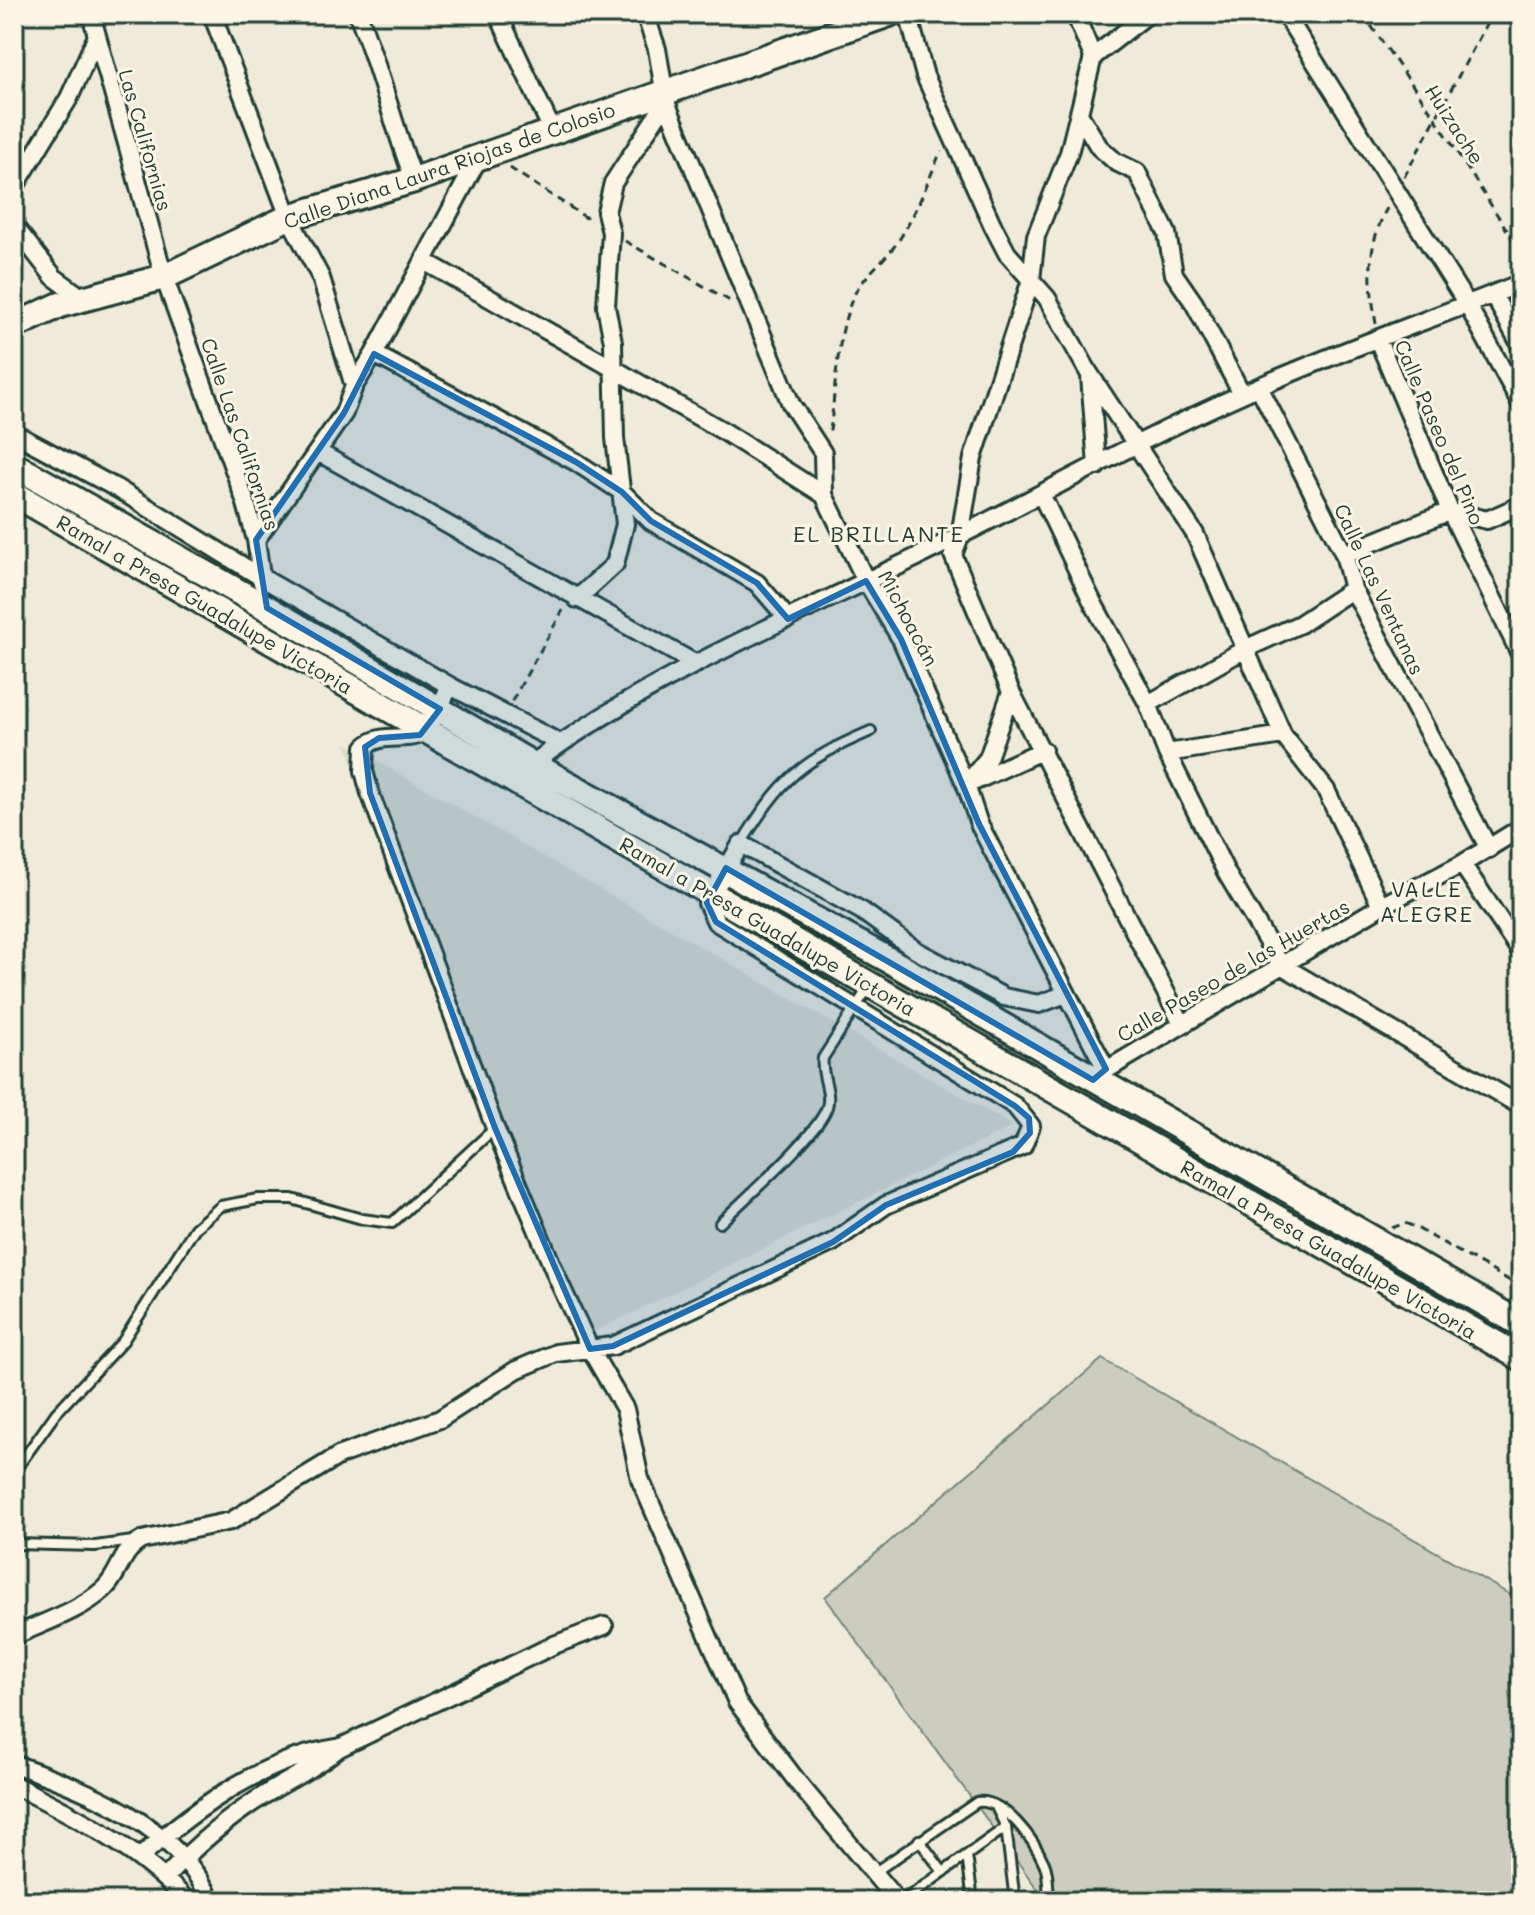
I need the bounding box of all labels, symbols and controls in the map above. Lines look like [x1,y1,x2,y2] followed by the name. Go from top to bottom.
[113,66,179,214] street label: Las Californias
[1419,79,1491,169] street label: Huizache
[280,96,618,234] street label: Calle Diana Laura Riojas de Colosio
[196,334,286,534] street label: Calle Las Californias
[1389,336,1491,528] street label: Calle Paseo del Pino
[1329,499,1431,679] street label: Calle Las Ventanas
[52,508,358,700] street label: Ramal a Presa Guadalupe Victoria
[793,519,965,548] district label: EL BRILLANTE
[873,566,945,670] street label: Michoacán
[615,830,921,1022] street label: Ramal a Presa Guadalupe Victoria
[1380,874,1474,928] district label: VALLE ALEGRE
[1112,893,1354,1047] street label: Calle Paseo de las Huertas
[1176,1153,1482,1345] street label: Ramal a Presa Guadalupe Victoria

